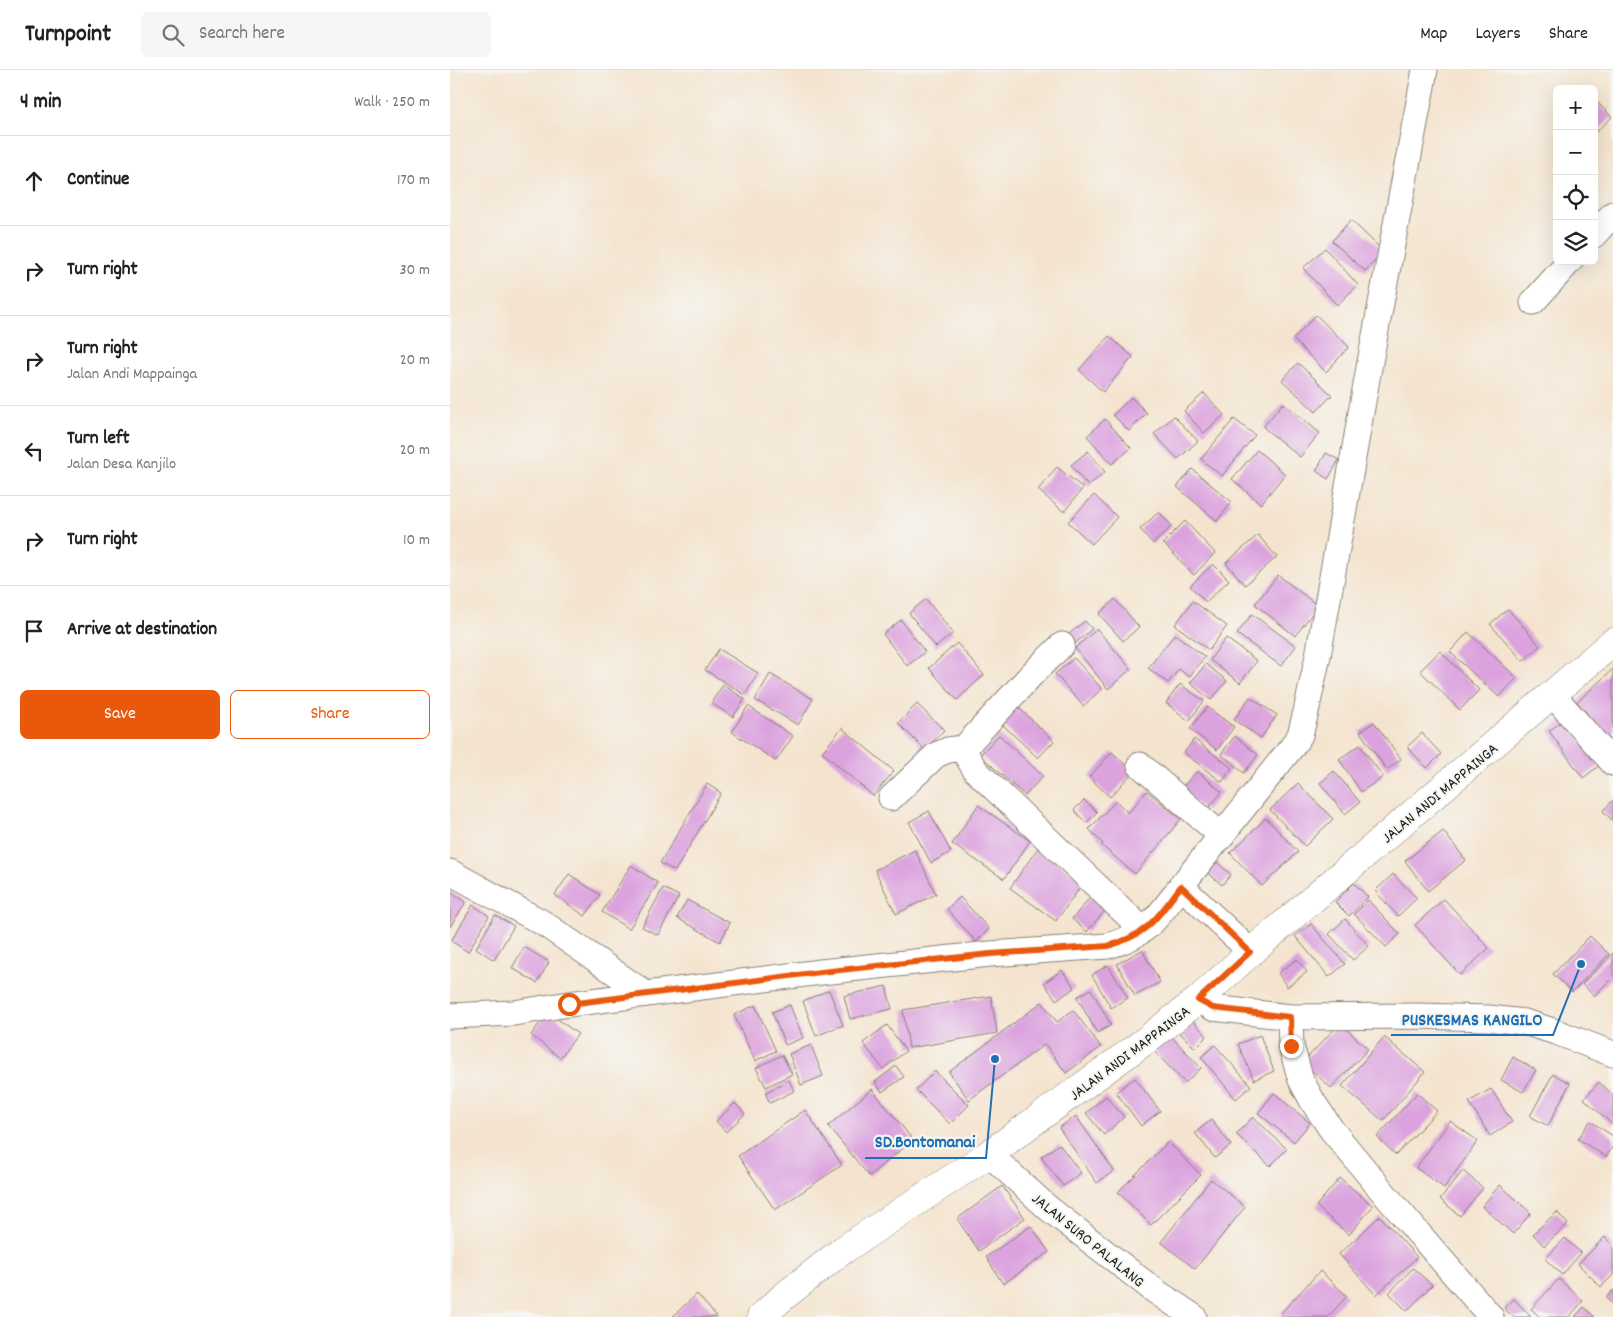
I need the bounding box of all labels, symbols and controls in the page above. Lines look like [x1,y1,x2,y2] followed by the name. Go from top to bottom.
[141,12,491,57] search box
[25,18,111,52] text: Turnpoint
[159,21,187,49] icon: search
[199,21,285,48] text: Search here
[1420,22,1447,47] text: Map
[1475,22,1521,47] text: Layers
[1549,22,1588,47] text: Share
[1553,85,1598,265] map controls
[1553,85,1598,130] button: +
[20,88,62,118] text: 4 min
[354,91,430,114] text: Walk · 250 m
[1553,130,1598,175] button: −
[20,167,48,195] icon: ahead
[67,167,129,194] text: Continue
[397,169,430,192] text: 170 m
[1553,175,1598,220] button: locate
[1553,220,1598,265] button: layers
[20,257,48,285] icon: right
[67,257,138,284] text: Turn right
[400,259,430,282] text: 30 m
[67,336,138,363] text: Turn right
[20,347,48,375] icon: right
[400,349,430,372] text: 20 m
[67,363,197,386] text: Jalan Andi Mappainga
[67,426,130,453] text: Turn left
[20,437,48,465] icon: left
[400,439,430,462] text: 20 m
[67,453,176,476] text: Jalan Desa Kanjilo
[20,527,48,555] icon: right
[67,527,138,554] text: Turn right
[403,529,430,552] text: 10 m
[20,617,48,645] icon: arrive
[67,617,217,644] text: Arrive at destination
[20,690,220,739] button: Save
[230,690,430,739] button: Share
[1377,738,1504,850] street label: JALAN ANDI MAPPAINGA
[558,993,581,1016] route start
[1065,1001,1196,1107] street label: JALAN ANDI MAPPAINGA
[1391,1002,1553,1035] callout: PUSKESMAS KANGILO
[1401,1009,1543,1034] text: PUSKESMAS KANGILO
[1280,1035,1303,1058] route end
[865,1125,986,1158] callout: SD.Bontomanai
[875,1131,976,1156] text: SD.Bontomanai
[1026,1188,1149,1294] street label: JALAN SURO PALALANG

